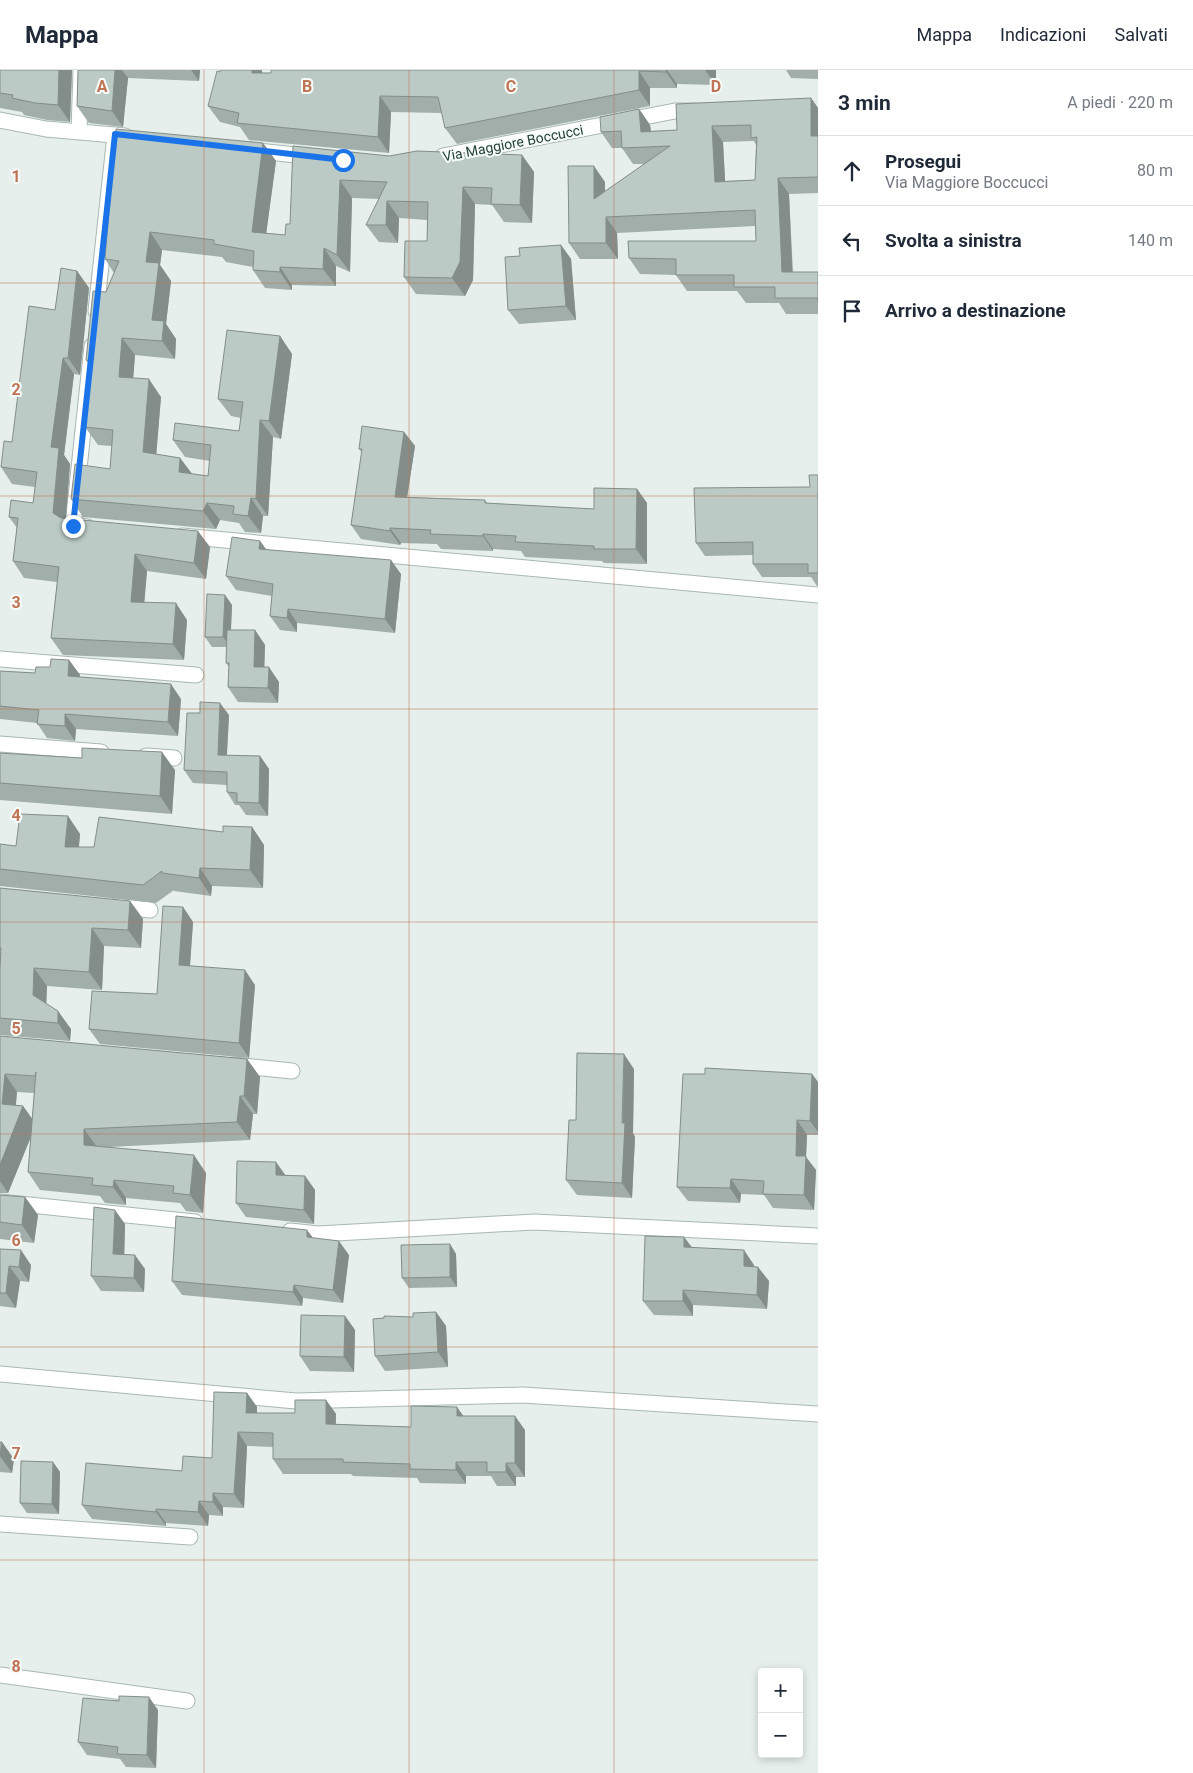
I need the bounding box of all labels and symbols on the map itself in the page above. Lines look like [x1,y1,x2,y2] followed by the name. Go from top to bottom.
[97,77,108,96] text: A
[302,77,312,96] text: B
[506,77,516,96] text: C
[711,77,721,96] text: D
[441,122,585,164] street label: Via Maggiore Boccucci
[332,149,355,172] route start
[11,167,21,186] text: 1
[11,380,21,399] text: 2
[62,515,85,538] route end
[11,593,21,612] text: 3
[11,806,21,825] text: 4
[11,1019,21,1038] text: 5
[11,1231,21,1250] text: 6
[11,1444,21,1463] text: 7
[11,1657,21,1676] text: 8

